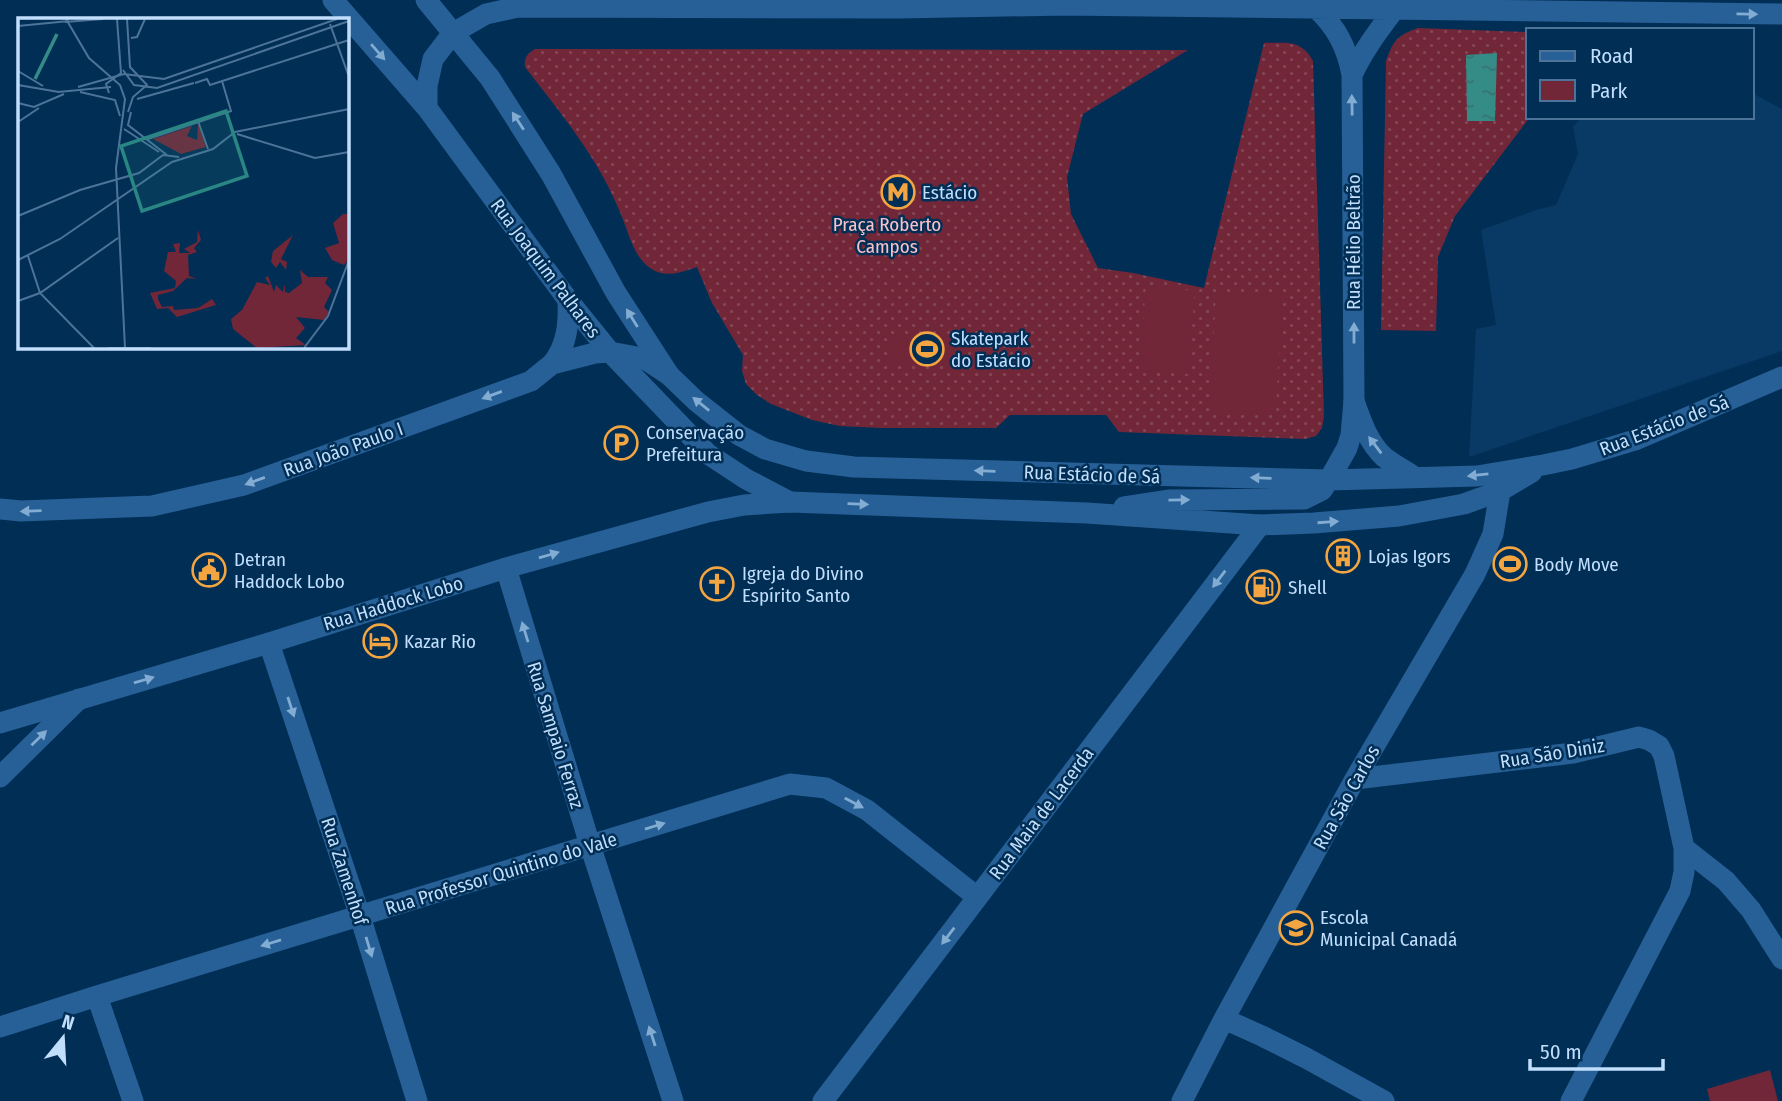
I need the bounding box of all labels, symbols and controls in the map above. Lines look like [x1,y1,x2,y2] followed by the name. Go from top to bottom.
[1736,8,1758,20] one-way arrow
[18,18,348,348] inset map
[1526,28,1754,119] legend
[370,43,385,60] one-way arrow
[1590,43,1634,69] text: Road
[1590,78,1628,104] text: Park
[1346,94,1358,116] one-way arrow
[511,112,524,131] one-way arrow
[879,173,917,211] metro station icon: Estácio
[1342,174,1365,310] street label: Rua Hélio Beltrão
[922,181,977,204] place label: Estácio
[486,194,605,342] street label: Rua Joaquim Palhares
[833,213,941,258] park label: Praça Roberto Campos
[625,308,638,328] one-way arrow
[1348,321,1360,343] one-way arrow
[951,327,1031,372] place label: Skatepark do Estácio
[908,330,946,368] sports icon: Skatepark do Estácio
[482,390,503,401] one-way arrow
[1596,390,1732,461] street label: Rua Estácio de Sá
[692,397,709,412] one-way arrow
[280,417,406,482] street label: Rua João Paulo I
[646,421,744,466] place label: Conservação Prefeitura
[602,424,640,462] parking icon: Conservação Prefeitura
[1369,436,1383,454] one-way arrow
[1023,461,1161,488] street label: Rua Estácio de Sá
[973,465,995,476] one-way arrow
[1467,469,1489,480] one-way arrow
[1250,473,1272,484] one-way arrow
[245,476,266,487] one-way arrow
[1168,495,1190,506] one-way arrow
[847,499,869,510] one-way arrow
[20,505,42,516] one-way arrow
[1317,517,1339,528] one-way arrow
[1324,537,1362,575] building icon: Lojas Igors
[1368,545,1451,568] place label: Lojas Igors
[1491,545,1529,583] sports icon: Body Move
[234,548,345,593] place label: Detran Haddock Lobo
[539,550,560,560] one-way arrow
[190,551,228,589] public building icon: Detran Haddock Lobo
[1534,553,1619,576] place label: Body Move
[742,562,864,607] place label: Igreja do Divino Espírito Santo
[698,565,736,603] church icon: Igreja do Divino Espírito Santo
[1244,568,1282,606] fuel station icon: Shell
[1212,570,1226,588] one-way arrow
[321,571,466,636] street label: Rua Haddock Lobo
[1288,576,1327,599] place label: Shell
[520,621,530,642] one-way arrow
[361,622,399,660] hotel icon: Kazar Rio
[404,630,476,653] place label: Kazar Rio
[522,659,589,812] street label: Rua Sampaio Ferraz
[134,674,155,684] one-way arrow
[286,697,297,718] one-way arrow
[30,730,47,746] one-way arrow
[1498,734,1606,773] street label: Rua São Diniz
[1308,741,1385,853] street label: Rua São Carlos
[984,743,1099,884] street label: Rua Maia de Lacerda
[844,797,864,809] one-way arrow
[316,814,373,929] street label: Rua Zamenhof
[645,820,666,830] one-way arrow
[383,827,620,920] street label: Rua Professor Quintino do Vale
[1320,906,1457,951] place label: Escola Municipal Canadá
[1277,909,1315,947] school or university icon: Escola Municipal Canadá
[941,927,955,945] one-way arrow
[365,937,375,958] one-way arrow
[260,939,281,949] one-way arrow
[28,1003,98,1073] north arrow
[59,1010,77,1035] text: N
[646,1025,656,1046] one-way arrow
[1530,1028,1663,1072] scale bar
[1540,1039,1582,1065] text: 50 m

